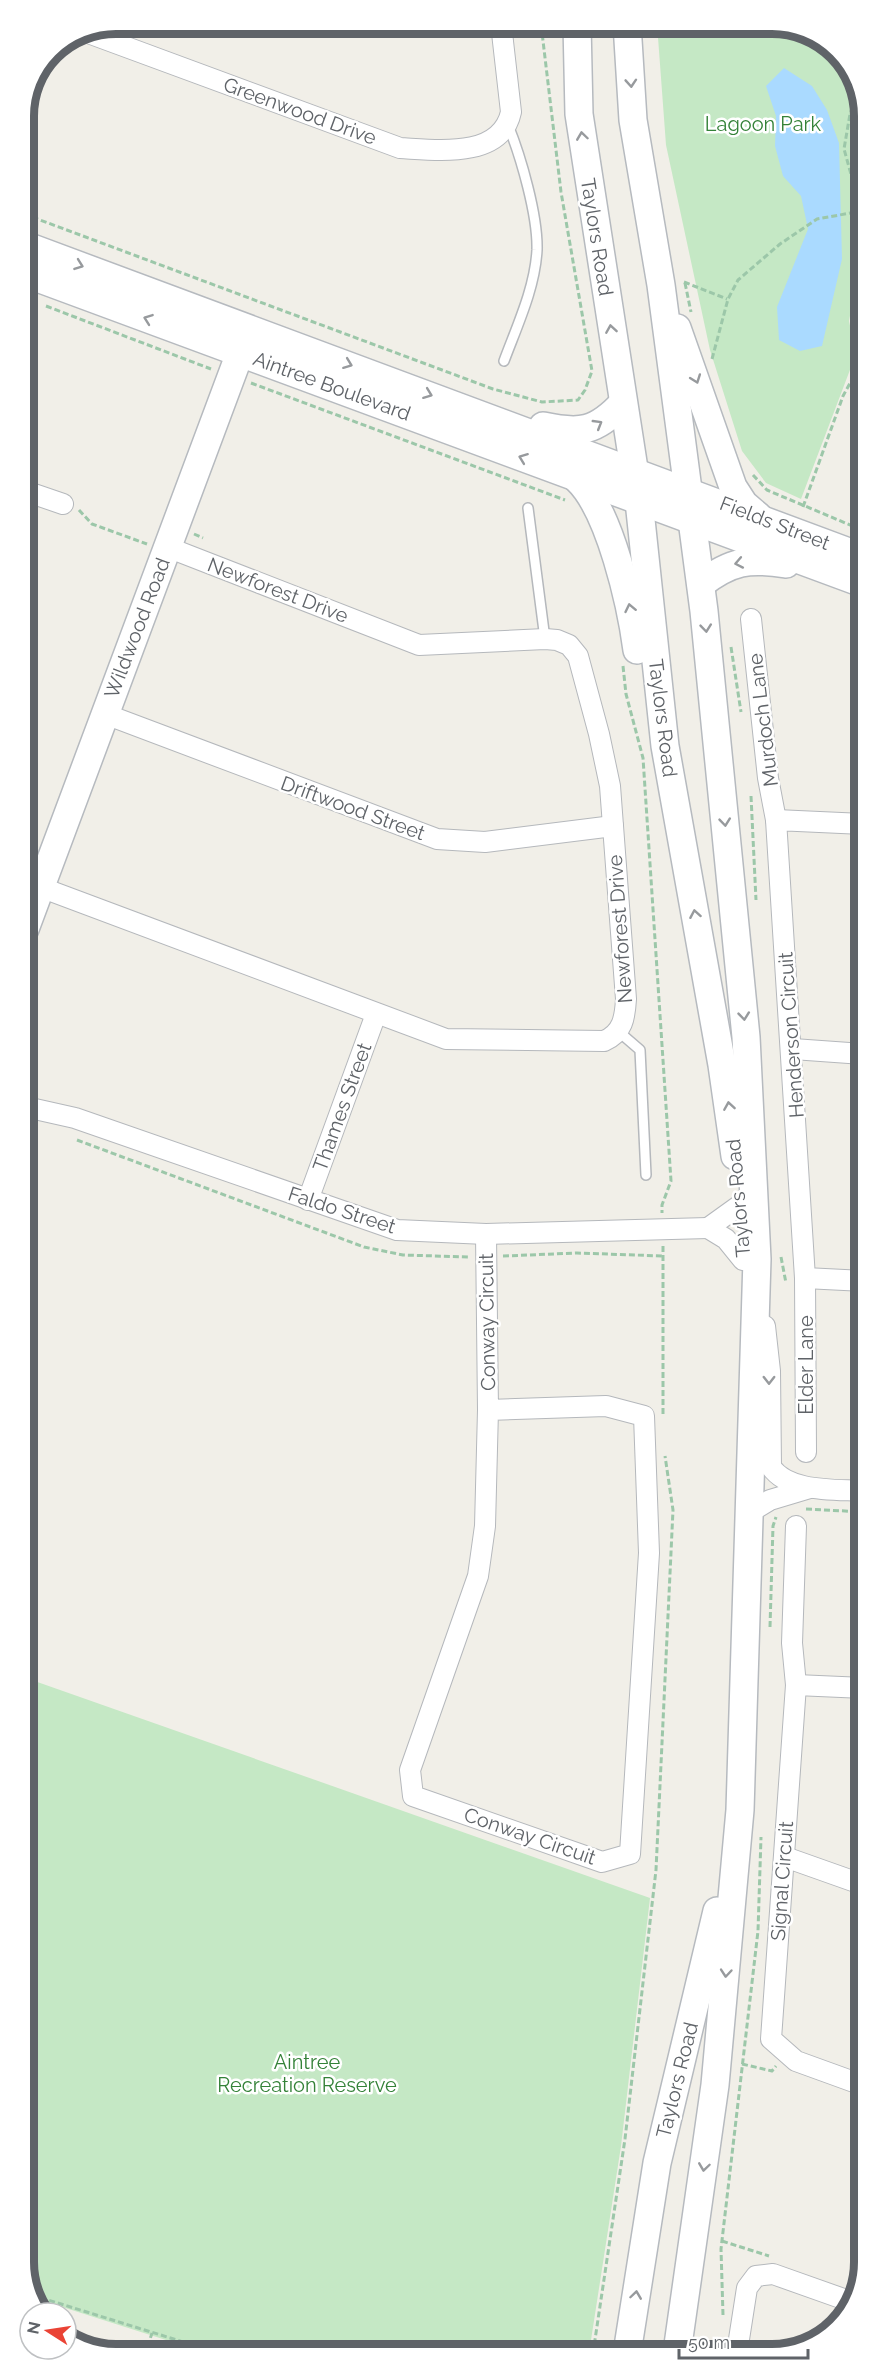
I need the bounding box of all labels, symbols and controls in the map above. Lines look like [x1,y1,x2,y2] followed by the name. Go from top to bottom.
[220,72,380,150] street label: Greenwood Drive
[624,78,637,87] one-way arrow
[705,112,822,136] park label: Lagoon Park
[576,132,589,141] one-way arrow
[576,177,618,297] street label: Taylors Road
[73,258,84,270] one-way arrow
[143,313,154,326] one-way arrow
[605,324,618,334] one-way arrow
[250,346,414,426] street label: Aintree Boulevard
[342,357,353,369] one-way arrow
[688,373,701,384] one-way arrow
[422,387,433,399] one-way arrow
[592,419,602,431] one-way arrow
[518,453,529,465] one-way arrow
[717,491,834,555] street label: Fields Street
[204,552,352,628] street label: Newforest Drive
[99,554,175,702] street label: Wildwood Road
[734,556,744,569] one-way arrow
[624,604,637,614] one-way arrow
[699,623,712,632] one-way arrow
[743,652,783,788] street label: Murdoch Lane
[644,658,682,778] street label: Taylors Road
[278,771,429,845] street label: Driftwood Street
[718,817,731,826] one-way arrow
[603,854,637,1004] street label: Newforest Drive
[689,910,702,920] one-way arrow
[773,951,809,1119] street label: Henderson Circuit
[737,1011,750,1020] one-way arrow
[308,1039,376,1175] street label: Thames Street
[723,1102,736,1112] one-way arrow
[721,1138,755,1258] street label: Taylors Road
[285,1181,399,1239] street label: Faldo Street
[474,1253,500,1391] street label: Conway Circuit
[794,1315,818,1415] street label: Elder Lane
[763,1375,776,1384] one-way arrow
[461,1802,599,1870] street label: Conway Circuit
[766,1820,798,1942] street label: Signal Circuit
[720,1969,733,1978] one-way arrow
[651,2020,703,2140] street label: Taylors Road
[217,2050,397,2097] park label: Aintree Recreation Reserve
[698,2162,711,2172] one-way arrow
[629,2290,641,2299] one-way arrow
[18,2301,78,2361] north arrow
[23,2320,44,2336] text: N
[679,2322,808,2360] scale bar
[688,2332,730,2353] text: 50 m

